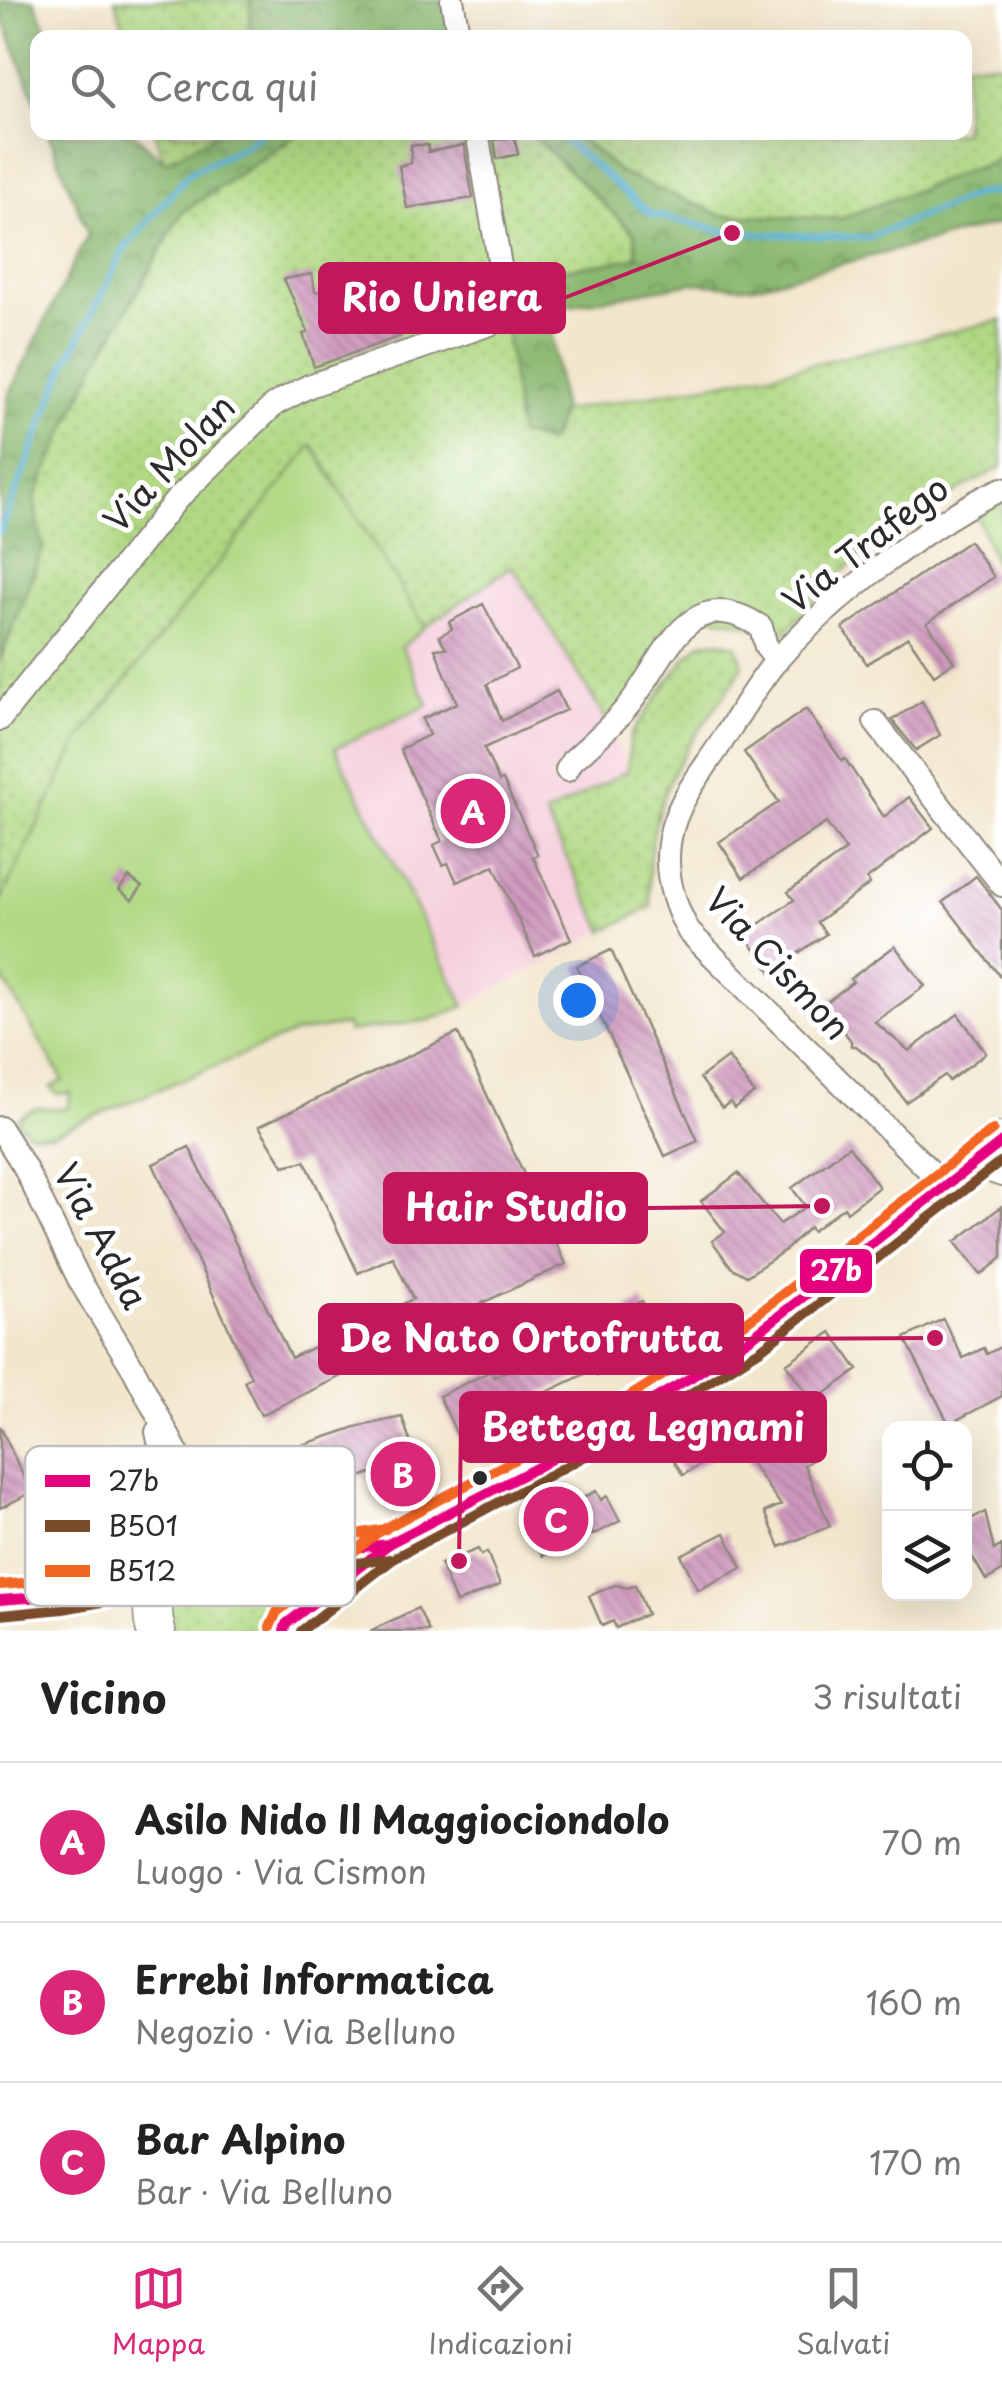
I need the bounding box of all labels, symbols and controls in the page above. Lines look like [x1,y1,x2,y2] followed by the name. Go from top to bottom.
[30,30,972,140] search box
[145,57,318,114] text: Cerca qui
[65,58,120,113] icon: search
[320,264,564,332] callout: Rio Uniera
[342,267,542,324] text: Rio Uniera
[90,381,246,544] street label: Via Molan
[770,461,959,625] street label: Via Trafego
[440,774,506,848] pin: A
[694,874,864,1051] street label: Via Cismon
[553,975,604,1026] your location
[42,1152,163,1317] street label: Via Adda
[385,1174,646,1242] callout: Hair Studio
[405,1177,627,1234] text: Hair Studio
[798,1247,874,1295] line badge: 27b
[810,1248,862,1291] text: 27b
[320,1305,742,1373] callout: De Nato Ortofrutta
[339,1308,723,1365] text: De Nato Ortofrutta
[461,1393,825,1461] callout: Bettega Legnami
[481,1397,805,1454] text: Bettega Legnami
[882,1421,972,1601] map controls
[882,1421,972,1511] button: locate
[370,1436,436,1512] pin: B
[25,1446,355,1606] legend
[108,1458,159,1501] text: 27b
[470,1468,490,1488] unlabelled marker
[524,1482,588,1556] pin: C
[108,1503,178,1546] text: B501
[882,1511,972,1601] button: layers
[108,1548,176,1591] text: B512
[40,1665,166,1728] text: Vicino
[812,1672,962,1720] text: 3 risultati
[135,1790,669,1847] text: Asilo Nido Il Maggiociondolo
[60,1818,85,1866] text: A
[882,1818,962,1866] text: 70 m
[135,1847,427,1895] text: Luogo · Via Cismon
[135,1950,493,2007] text: Errebi Informatica
[62,1978,83,2026] text: B
[866,1978,962,2026] text: 160 m
[135,2007,456,2055] text: Negozio · Via Belluno
[135,2110,345,2167] text: Bar Alpino
[60,2138,85,2186] text: C
[869,2138,962,2186] text: 170 m
[135,2167,393,2215] text: Bar · Via Belluno
[112,2261,205,2364] tab: Mappa
[428,2261,573,2364] tab: Indicazioni
[796,2261,890,2364] tab: Salvati

